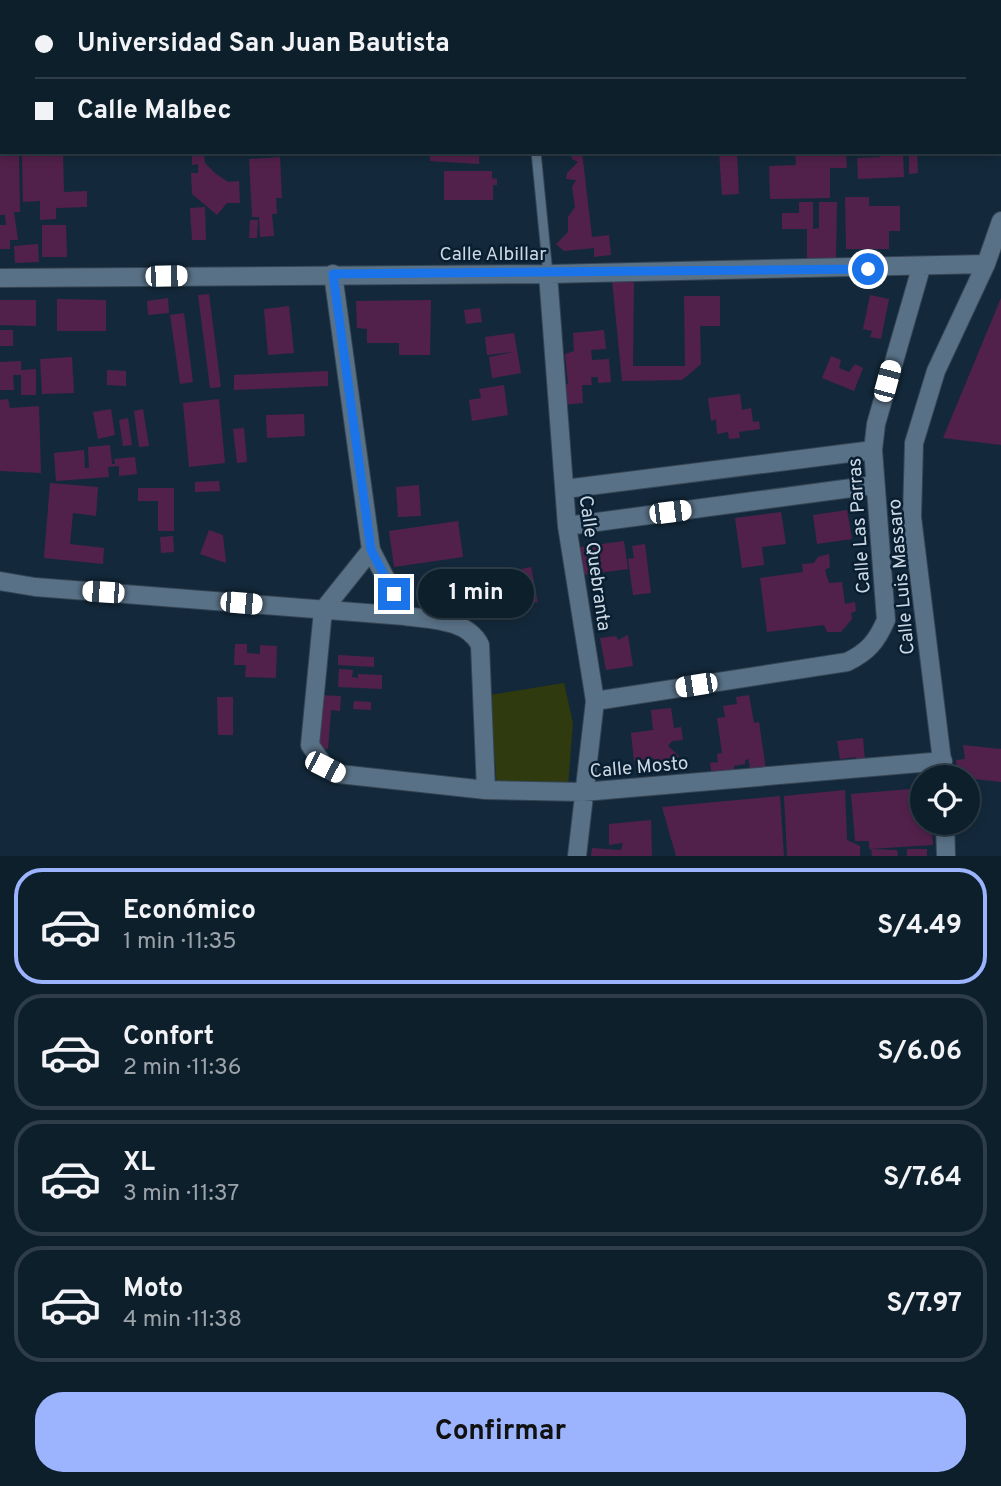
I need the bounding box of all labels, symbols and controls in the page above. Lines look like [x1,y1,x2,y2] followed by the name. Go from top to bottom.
[77,28,450,61] text: Universidad San Juan Bautista
[77,95,232,128] text: Calle Malbec
[439,243,547,267] street label: Calle Albillar
[852,253,884,285] route start
[145,265,188,287] car
[872,358,903,404] car
[843,457,877,595] street label: Calle Las Parras
[573,494,615,633] street label: Calle Quebranta
[883,498,921,656] street label: Calle Luis Massaro
[648,499,693,525] car
[418,570,534,618] callout: 1 min
[378,578,410,610] route end
[448,579,504,608] text: 1 min
[82,580,125,604] car
[220,591,263,615] car
[674,671,719,699] car
[302,748,349,786] car
[589,752,690,784] street label: Calle Mosto
[910,765,980,835] map controls
[910,765,980,835] button: locate
[39,895,102,958] icon: car
[123,895,256,928] text: Económico
[877,910,962,943] text: S/4.49
[123,928,237,957] text: 1 min · 11:35
[39,1021,102,1084] icon: car
[123,1021,214,1054] text: Confort
[878,1036,962,1069] text: S/6.06
[123,1054,241,1083] text: 2 min · 11:36
[39,1147,102,1210] icon: car
[123,1147,155,1180] text: XL
[883,1162,962,1195] text: S/7.64
[123,1180,239,1209] text: 3 min · 11:37
[39,1273,102,1336] icon: car
[123,1273,183,1306] text: Moto
[887,1288,962,1321] text: S/7.97
[123,1306,242,1335] text: 4 min · 11:38
[35,1392,966,1472] button: Confirmar

